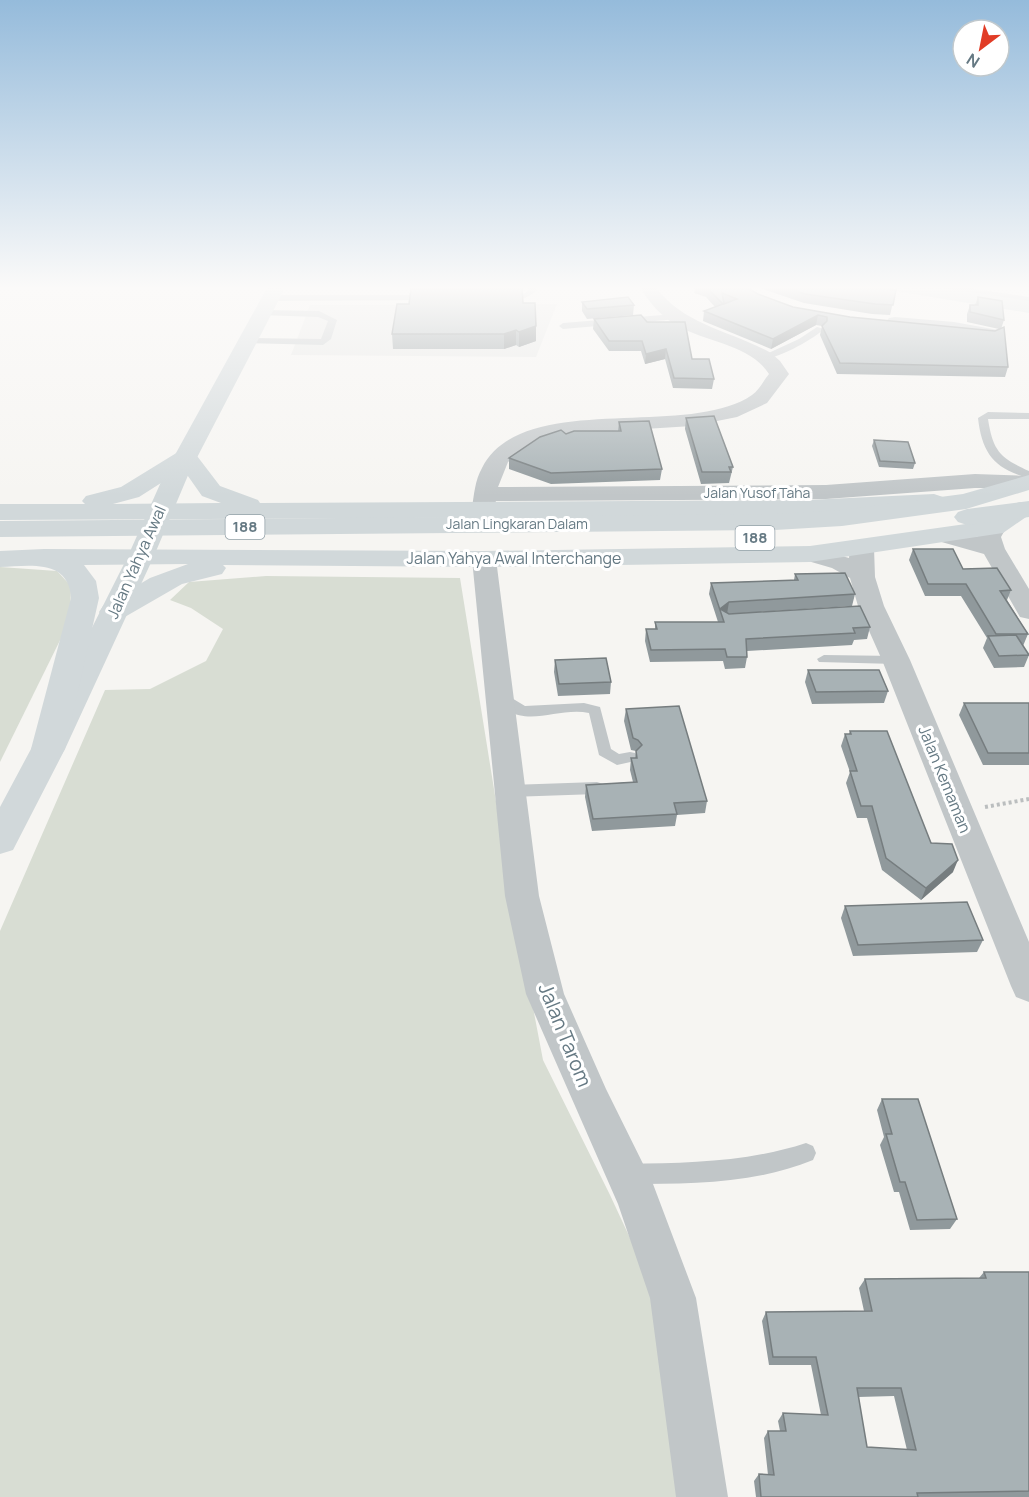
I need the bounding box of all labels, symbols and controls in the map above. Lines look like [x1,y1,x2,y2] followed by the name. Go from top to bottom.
[951,18,1011,78] north arrow
[962,48,984,73] text: N
[704,483,810,502] street label: Jalan Yusof Taha
[101,502,171,622] street label: Jalan Yahya Awal
[446,514,588,533] street label: Jalan Lingkaran Dalam
[226,515,264,539] road number: 188
[736,526,774,550] road number: 188
[407,547,621,569] street label: Jalan Yahya Awal Interchange
[913,722,977,836] street label: Jalan Kemaman
[532,979,598,1091] street label: Jalan Tarom

